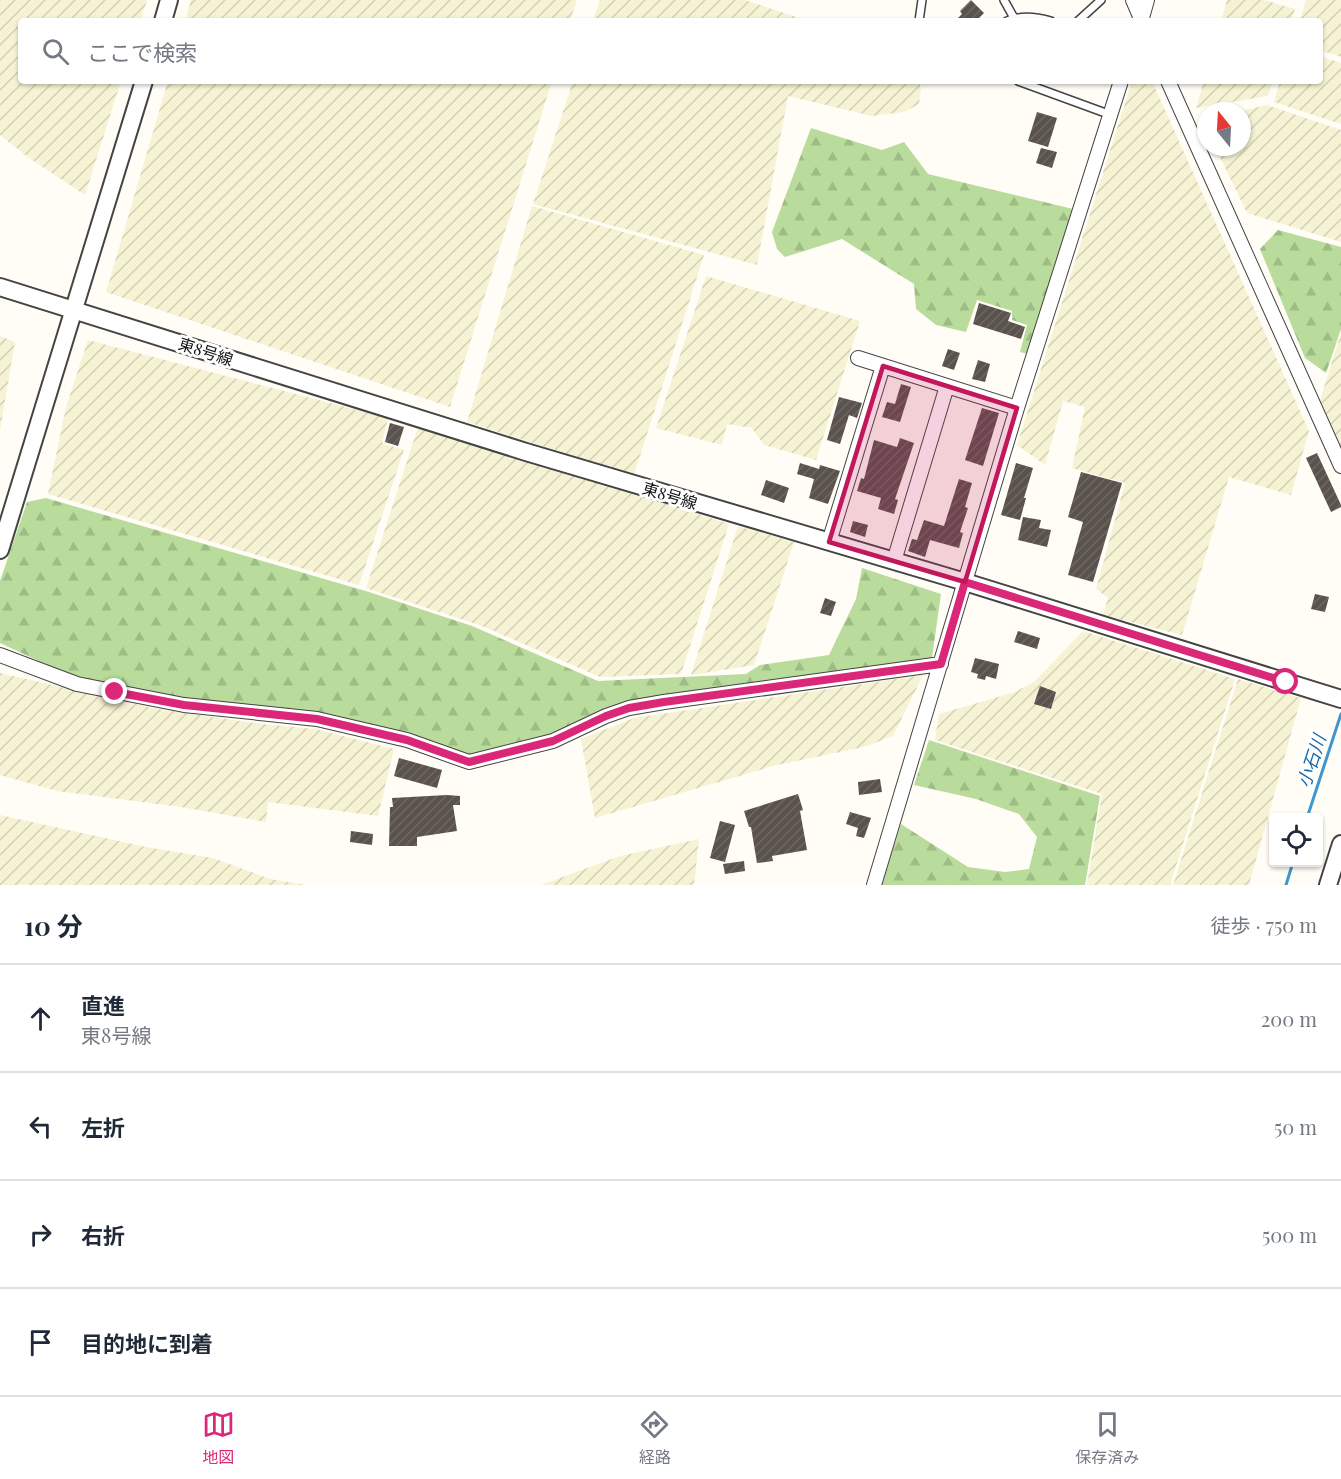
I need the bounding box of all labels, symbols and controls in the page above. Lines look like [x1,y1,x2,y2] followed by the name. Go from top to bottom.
[18,18,1323,84] search box
[39,35,72,68] icon: search
[87,37,197,67] text: ここで検索
[1197,102,1251,156] north arrow
[176,332,236,370] street label: 東8号線
[640,477,700,513] street label: 東8号線
[1272,668,1298,694] route start
[101,678,127,704] route end
[1291,730,1331,790] water label: 小石川
[1269,813,1323,867] map controls
[1269,813,1323,867] button: locate
[24,908,83,943] text: 10 分
[1211,911,1317,938] text: 徒歩 · 750 m
[81,990,125,1020] text: 直進
[24,1002,57,1035] icon: ahead
[1261,1005,1317,1032] text: 200 m
[81,1021,151,1048] text: 東8号線
[24,1110,57,1143] icon: left
[81,1112,125,1142] text: 左折
[1274,1113,1317,1140] text: 50 m
[24,1218,57,1251] icon: right
[81,1220,125,1250] text: 右折
[1262,1221,1317,1248] text: 500 m
[24,1326,57,1359] icon: arrive
[81,1328,213,1358] text: 目的地に到着
[202,1408,235,1468] tab: 地図
[638,1408,671,1468] tab: 経路
[1075,1408,1139,1468] tab: 保存済み

